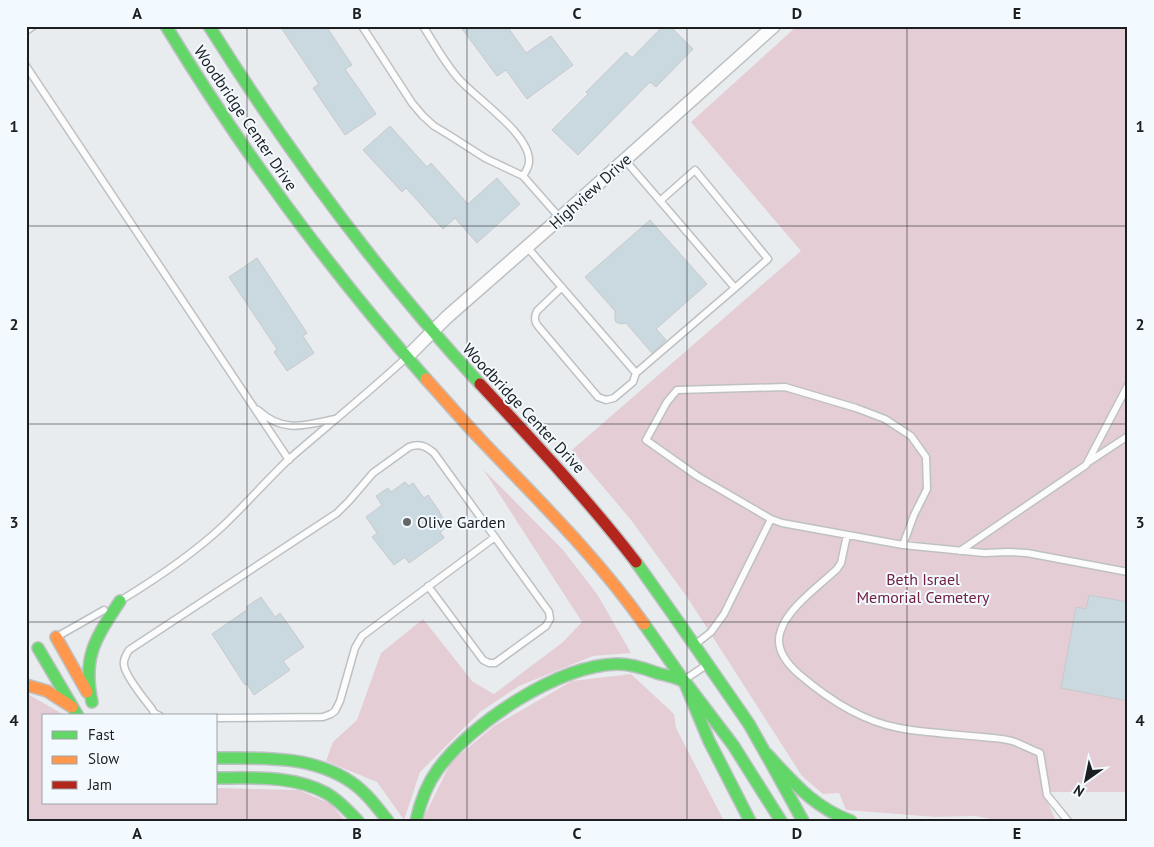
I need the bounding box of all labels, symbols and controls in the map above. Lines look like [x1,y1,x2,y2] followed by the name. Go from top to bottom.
[132,3,142,23] text: A
[352,3,362,23] text: B
[573,3,582,23] text: C
[792,3,802,23] text: D
[1013,3,1021,23] text: E
[190,42,302,194] street label: Woodbridge Center Drive
[9,116,19,136] text: 1
[1135,116,1145,136] text: 1
[545,149,635,233] street label: Highview Drive
[9,314,19,334] text: 2
[1135,314,1145,334] text: 2
[458,339,590,477] street label: Woodbridge Center Drive
[9,512,19,532] text: 3
[417,512,506,532] place label: Olive Garden
[1135,512,1145,532] text: 3
[401,516,413,528] marker: Olive Garden
[856,569,990,607] park label: Beth Israel Memorial Cemetery
[9,710,19,730] text: 4
[1135,710,1145,730] text: 4
[42,714,218,804] legend
[88,725,115,744] text: Fast
[88,749,119,768] text: Slow
[1062,754,1112,804] north arrow
[87,775,112,794] text: Jam
[1070,781,1088,801] text: N
[132,823,142,843] text: A
[352,823,362,843] text: B
[573,823,582,843] text: C
[792,823,802,843] text: D
[1013,823,1021,843] text: E

